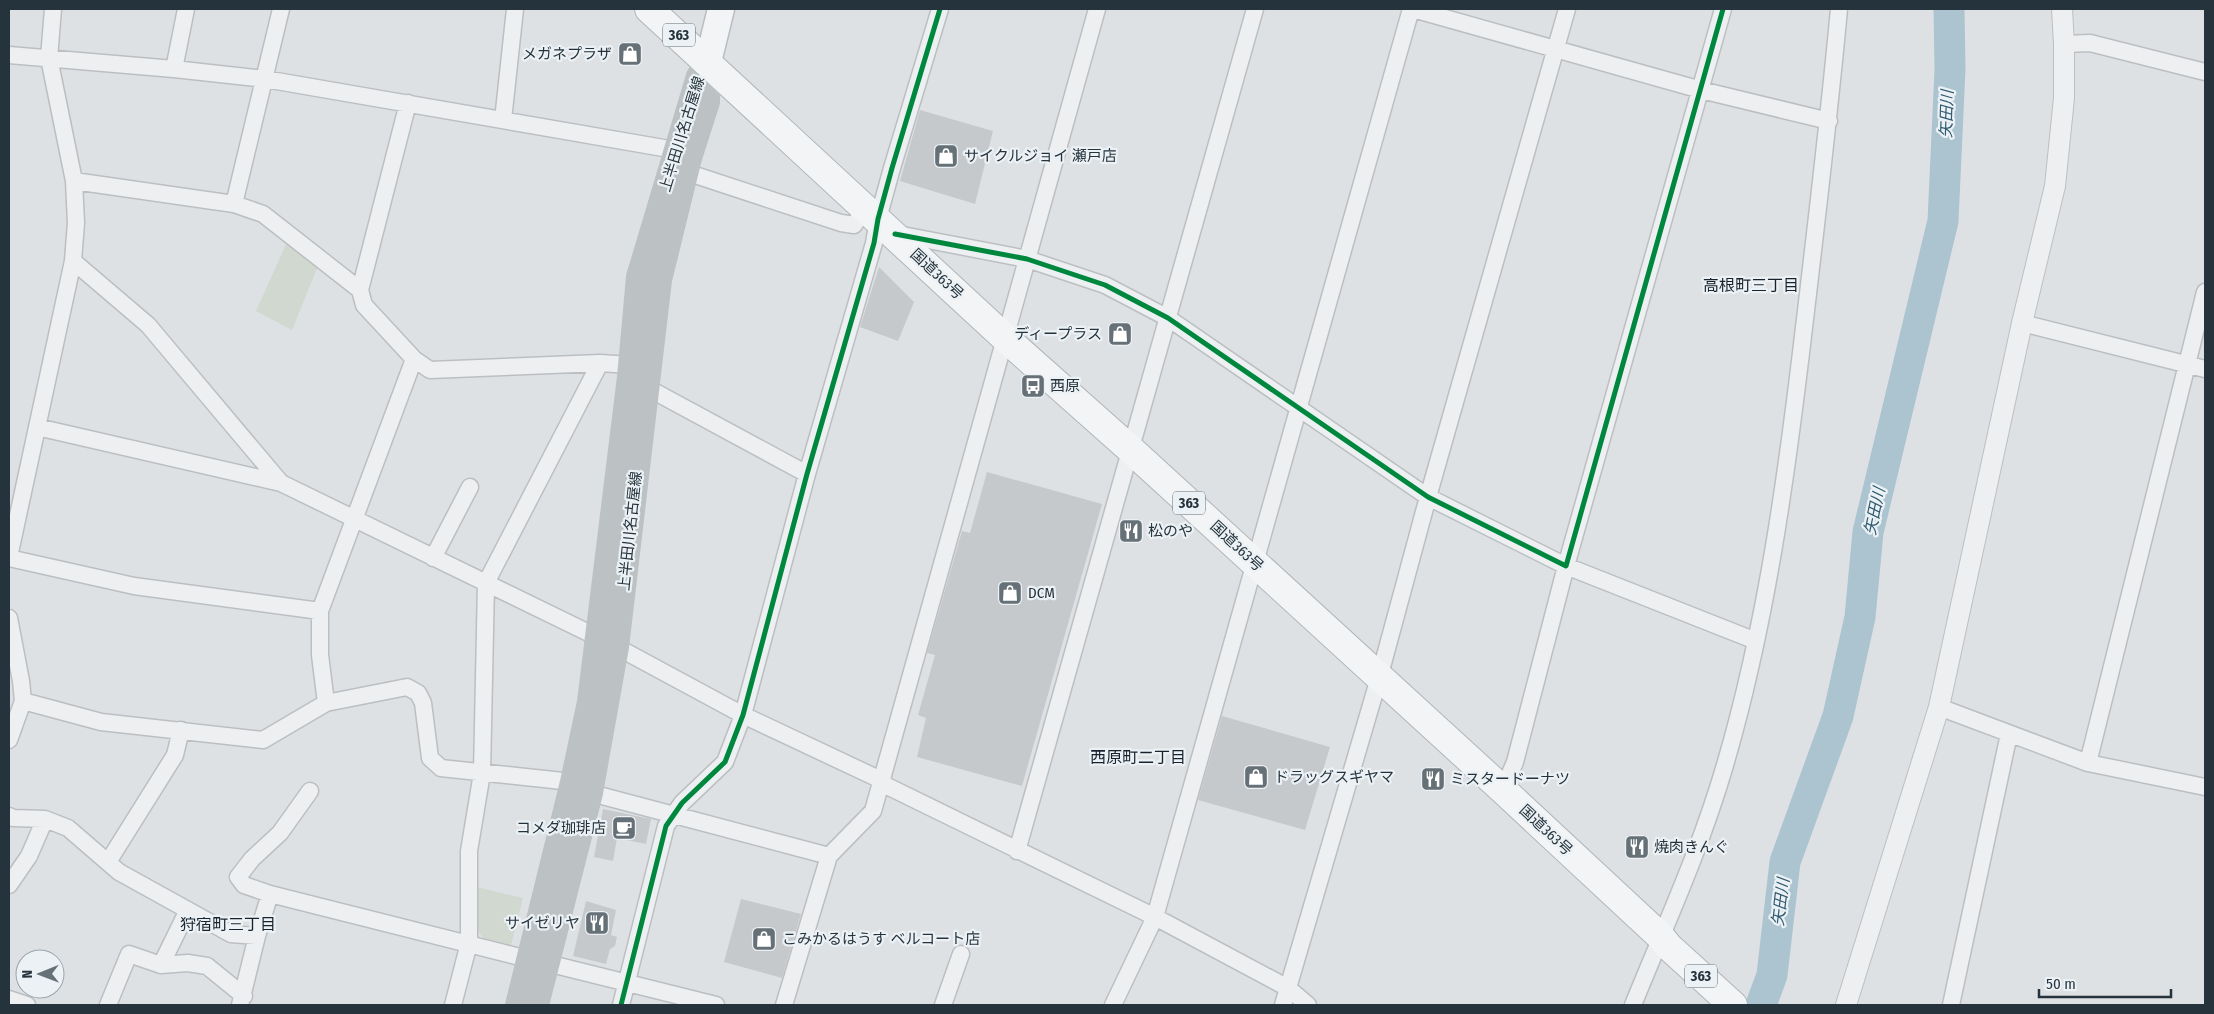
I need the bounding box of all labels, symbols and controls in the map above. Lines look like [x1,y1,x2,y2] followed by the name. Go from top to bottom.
[663,24,695,46] road number: 363
[617,41,643,67] shop icon: メガネプラザ
[522,45,612,63] place label: メガネプラザ
[656,74,708,194] street label: 上半田川名古屋線
[1936,88,1957,138] water label: 矢田川
[933,143,959,169] shop icon: サイクルジョイ 瀬戸店
[964,147,1117,165] place label: サイクルジョイ 瀬戸店
[907,245,967,303] street label: 国道363号
[1703,276,1799,295] district label: 高根町三丁目
[1107,321,1133,347] shop icon: ディープラス
[1014,325,1102,343] place label: ディープラス
[1020,373,1046,399] bus stop icon: 西原
[1050,377,1080,395] place label: 西原
[615,470,645,592] street label: 上半田川名古屋線
[1860,484,1889,537] water label: 矢田川
[1173,492,1205,514] road number: 363
[1207,517,1267,575] street label: 国道363号
[1118,518,1144,544] restaurant icon: 松のや
[1148,522,1193,540] place label: 松のや
[997,580,1023,606] shop icon: DCM
[1028,584,1055,602] place label: DCM
[1090,748,1186,767] district label: 西原町二丁目
[1243,764,1269,790] shop icon: ドラッグスギヤマ
[1420,766,1446,792] restaurant icon: ミスタードーナツ
[1274,768,1394,786] place label: ドラッグスギヤマ
[1450,770,1570,788] place label: ミスタードーナツ
[1516,801,1576,859] street label: 国道363号
[611,815,637,841] cafe icon: コメダ珈琲店
[516,819,606,837] place label: コメダ珈琲店
[1624,834,1650,860] restaurant icon: 焼肉きんぐ
[1654,838,1729,856] place label: 焼肉きんぐ
[1768,875,1793,927] water label: 矢田川
[584,910,610,936] restaurant icon: サイゼリヤ
[505,914,580,932] place label: サイゼリヤ
[180,915,276,934] district label: 狩宿町三丁目
[751,926,777,952] shop icon: こみかるはうす ベルコート店
[782,930,980,948] place label: こみかるはうす ベルコート店
[15,949,65,999] north arrow
[1685,964,1717,988] road number: 363
[2039,966,2172,998] scale bar
[19,970,36,979] text: N
[2046,975,2076,993] text: 50 m

